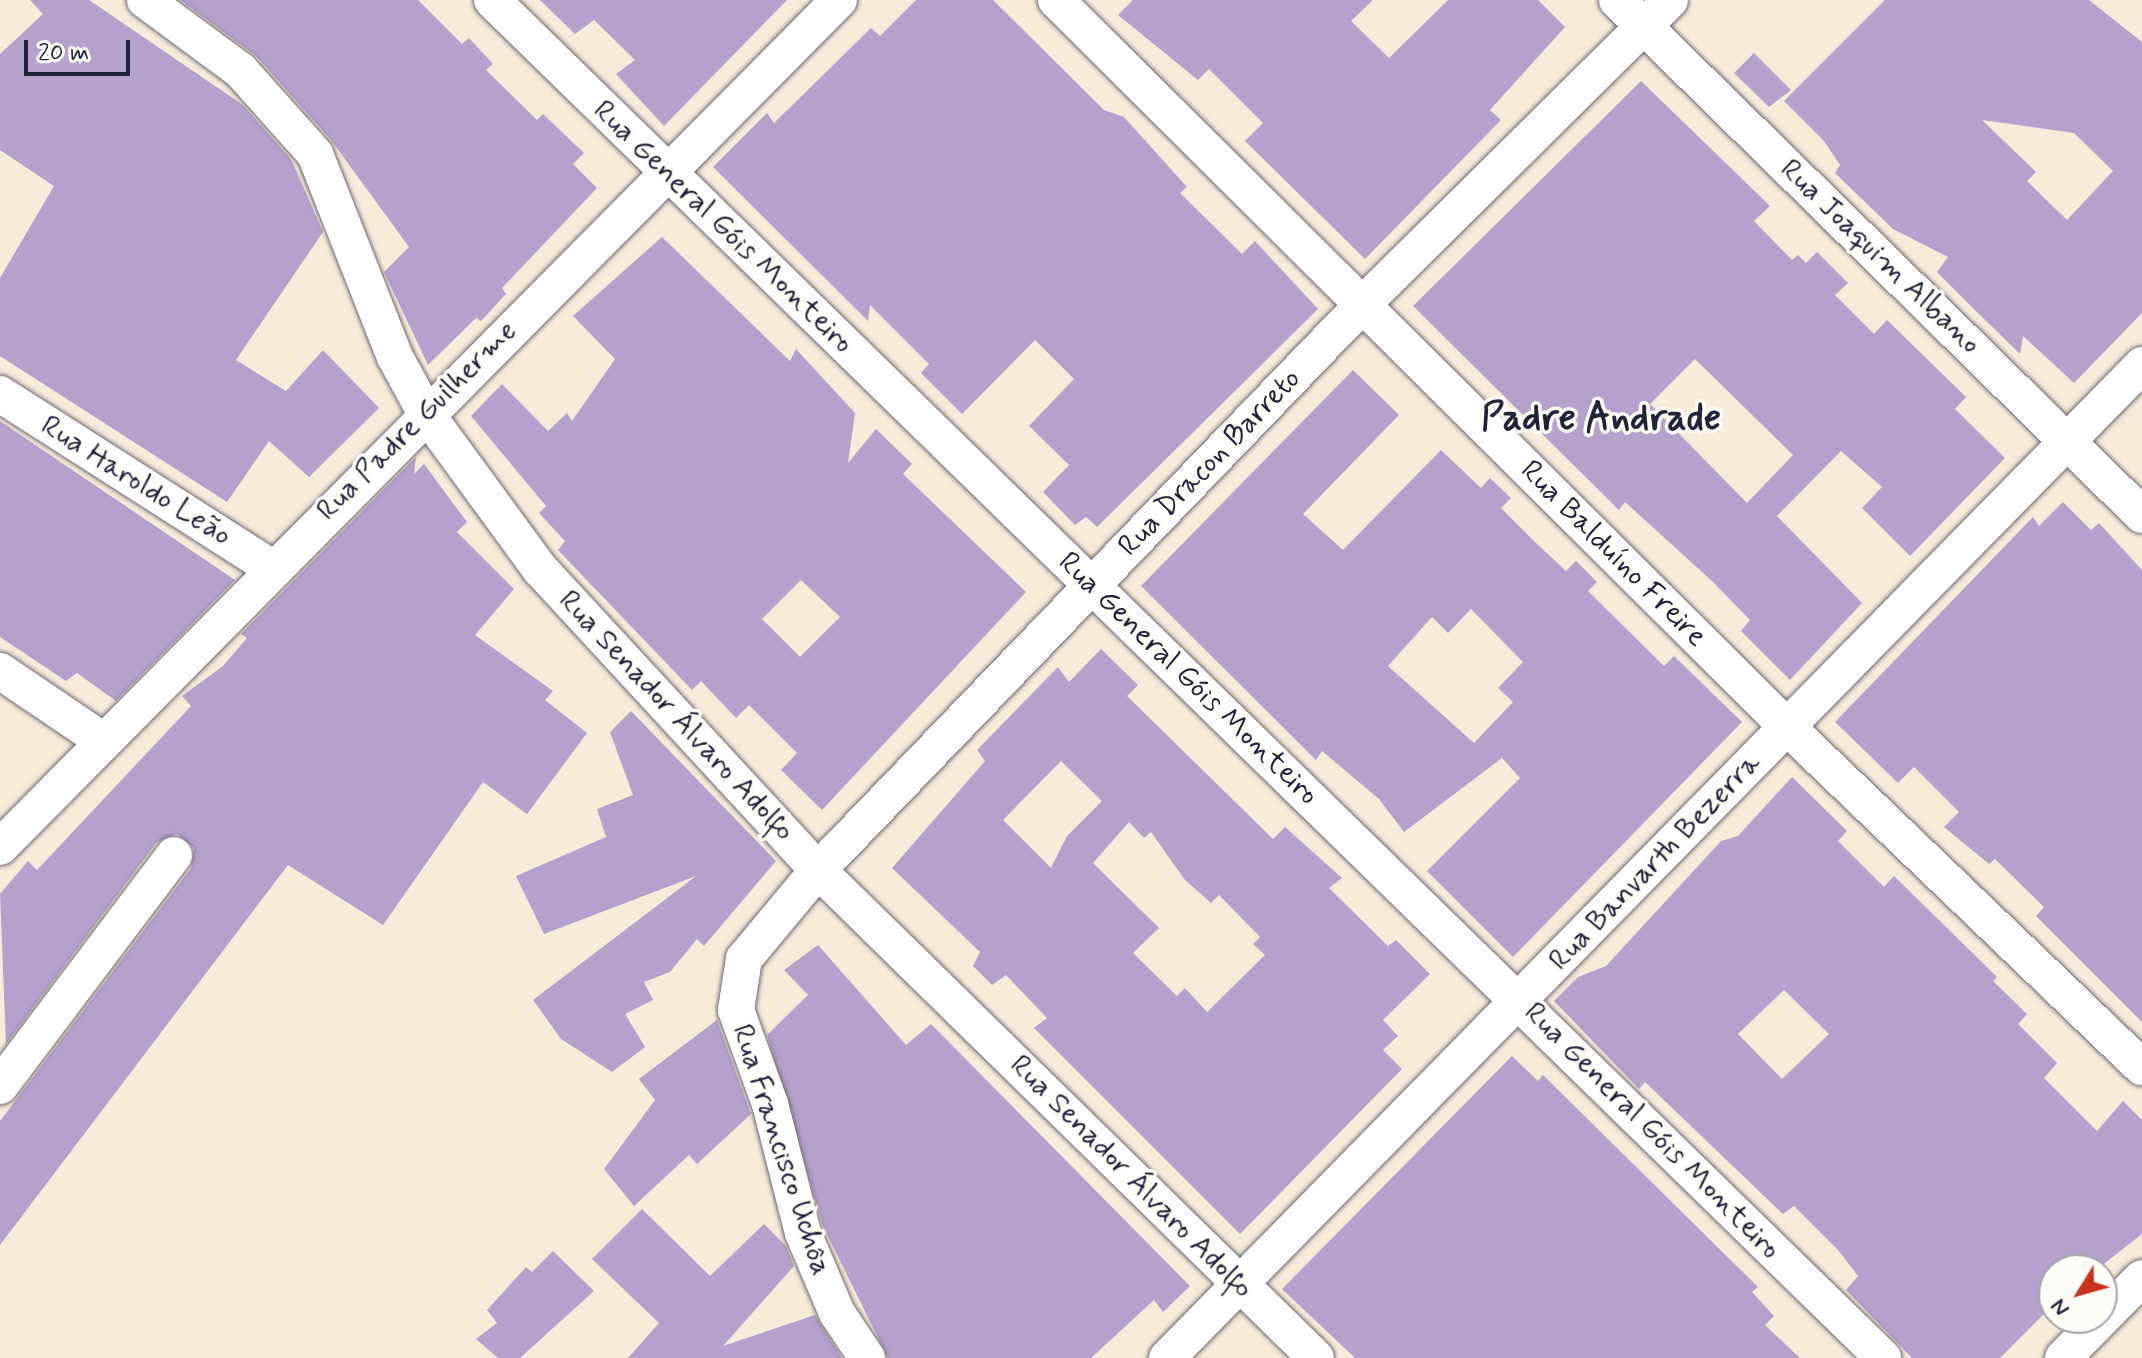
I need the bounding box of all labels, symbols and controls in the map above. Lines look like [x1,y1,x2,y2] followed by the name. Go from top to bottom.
[28,24,134,74] scale bar
[38,38,89,69] text: 20 m
[588,96,858,358] street label: Rua General Góis Monteiro
[1770,150,1990,364] street label: Rua Joaquim Albano
[309,313,525,529] street label: Rua Padre Guilherme
[1110,360,1310,566] street label: Rua Dracon Barreto
[1482,396,1720,442] district label: Padre Andrade
[34,408,238,554] street label: Rua Haroldo Leão
[1515,456,1711,652] street label: Rua Balduíno Freire
[1053,548,1323,810] street label: Rua General Góis Monteiro
[551,584,801,848] street label: Rua Senador Álvaro Adolfo
[1543,747,1767,977] street label: Rua Banvarth Bezerra
[1519,998,1785,1264] street label: Rua General Góis Monteiro
[723,1020,839,1280] street label: Rua Francisco Uchôa
[1002,1048,1260,1306] street label: Rua Senador Álvaro Adolfo
[2038,1254,2118,1334] north arrow
[2045,1293,2076,1322] text: N

